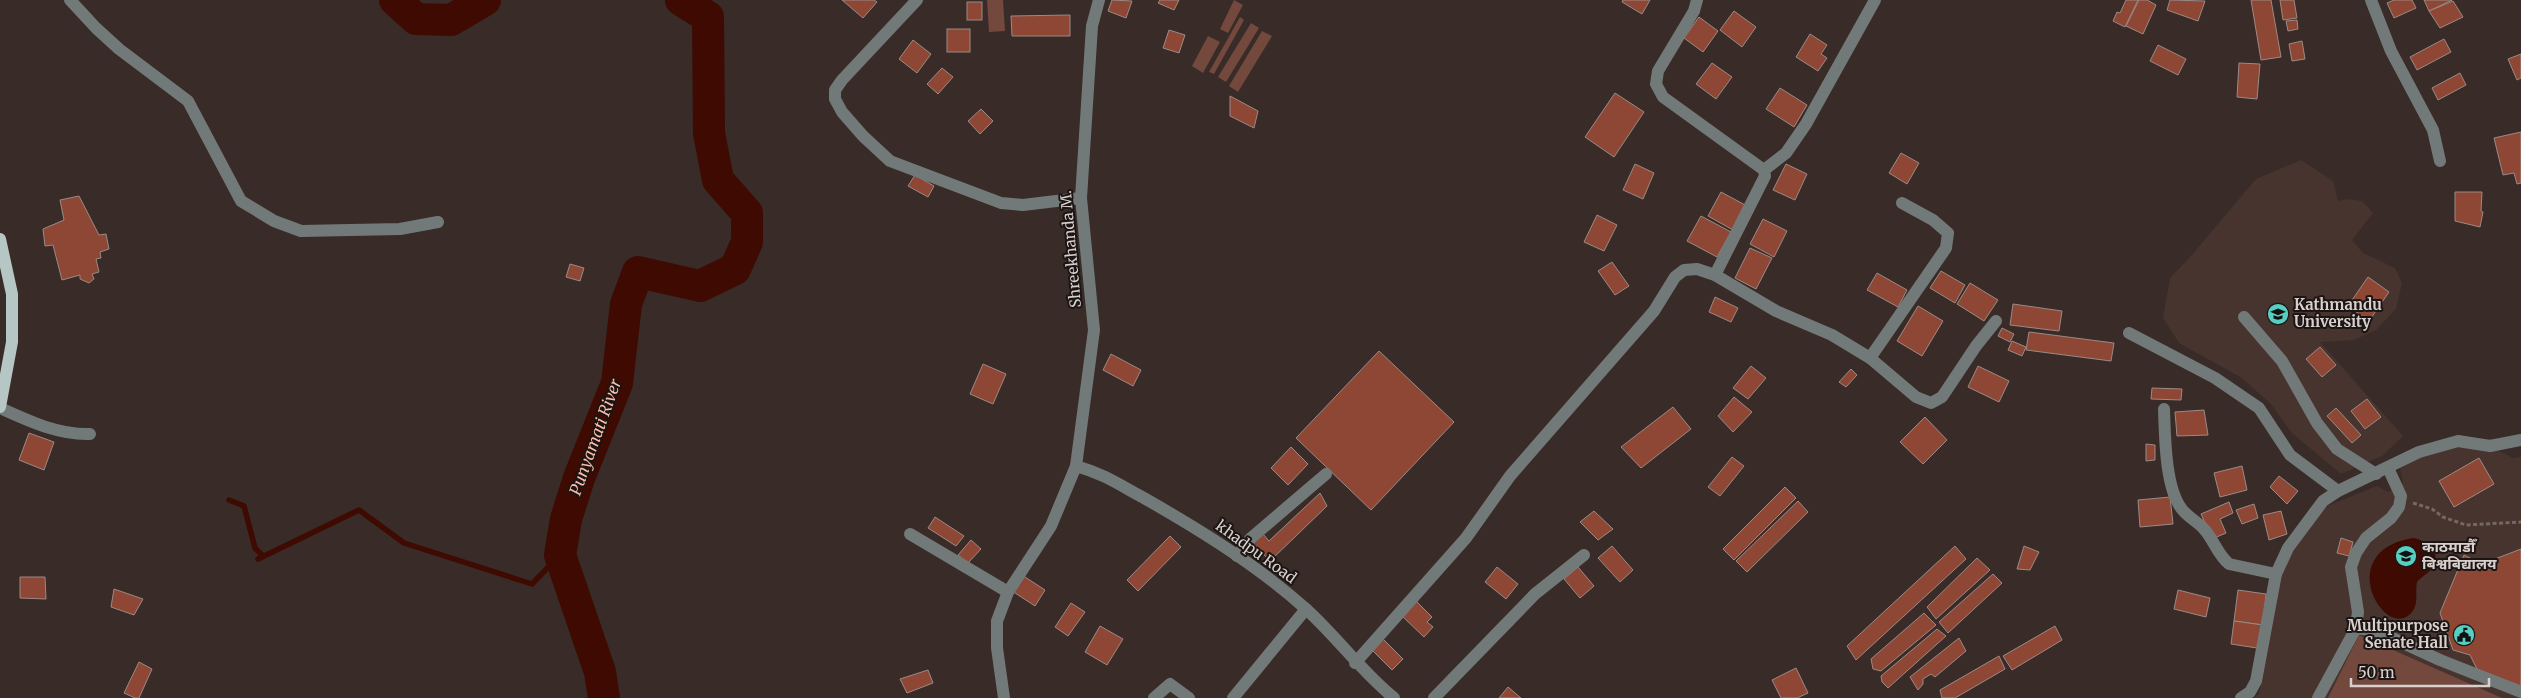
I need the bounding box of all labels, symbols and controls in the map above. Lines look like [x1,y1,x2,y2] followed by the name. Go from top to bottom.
[1056,190,1085,308] street label: Shreekhanda M.
[2294,295,2382,331] place label: Kathmandu University
[2266,302,2290,326] school or university icon: Kathmandu University
[565,376,625,498] water label: Punyamati River
[1212,516,1300,587] street label: khadpu Road
[2422,537,2497,573] place label: काठमाडौँ बिश्वबिद्यालय
[2394,544,2418,568] school or university icon: काठमाडौँ बिश्वबिद्यालय
[2347,616,2448,652] place label: Multipurpose Senate Hall
[2452,623,2476,647] public building icon: Multipurpose Senate Hall
[2351,656,2488,688] scale bar
[2358,663,2395,682] text: 50 m

